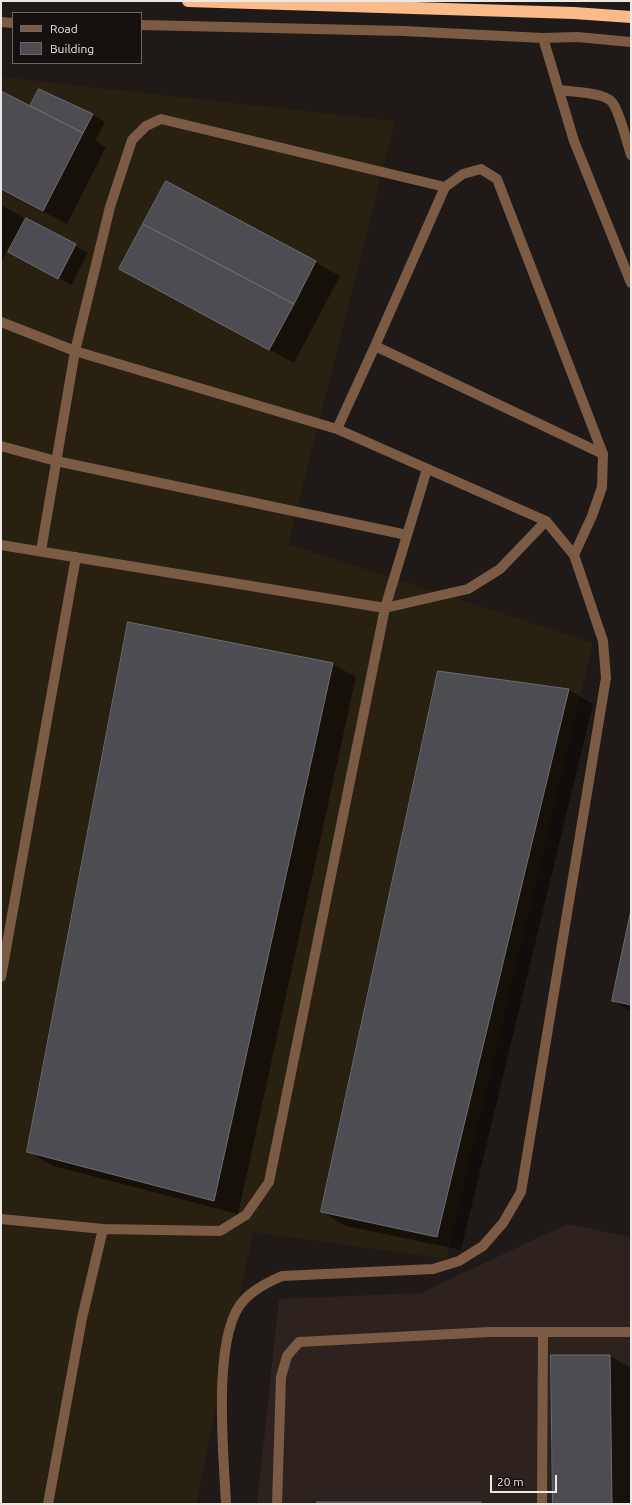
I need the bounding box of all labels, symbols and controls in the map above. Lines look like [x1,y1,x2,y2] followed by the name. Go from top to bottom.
[12,12,142,64] legend
[50,22,78,35] text: Road
[50,42,94,55] text: Building
[492,1467,559,1493] scale bar
[497,1475,524,1488] text: 20 m

